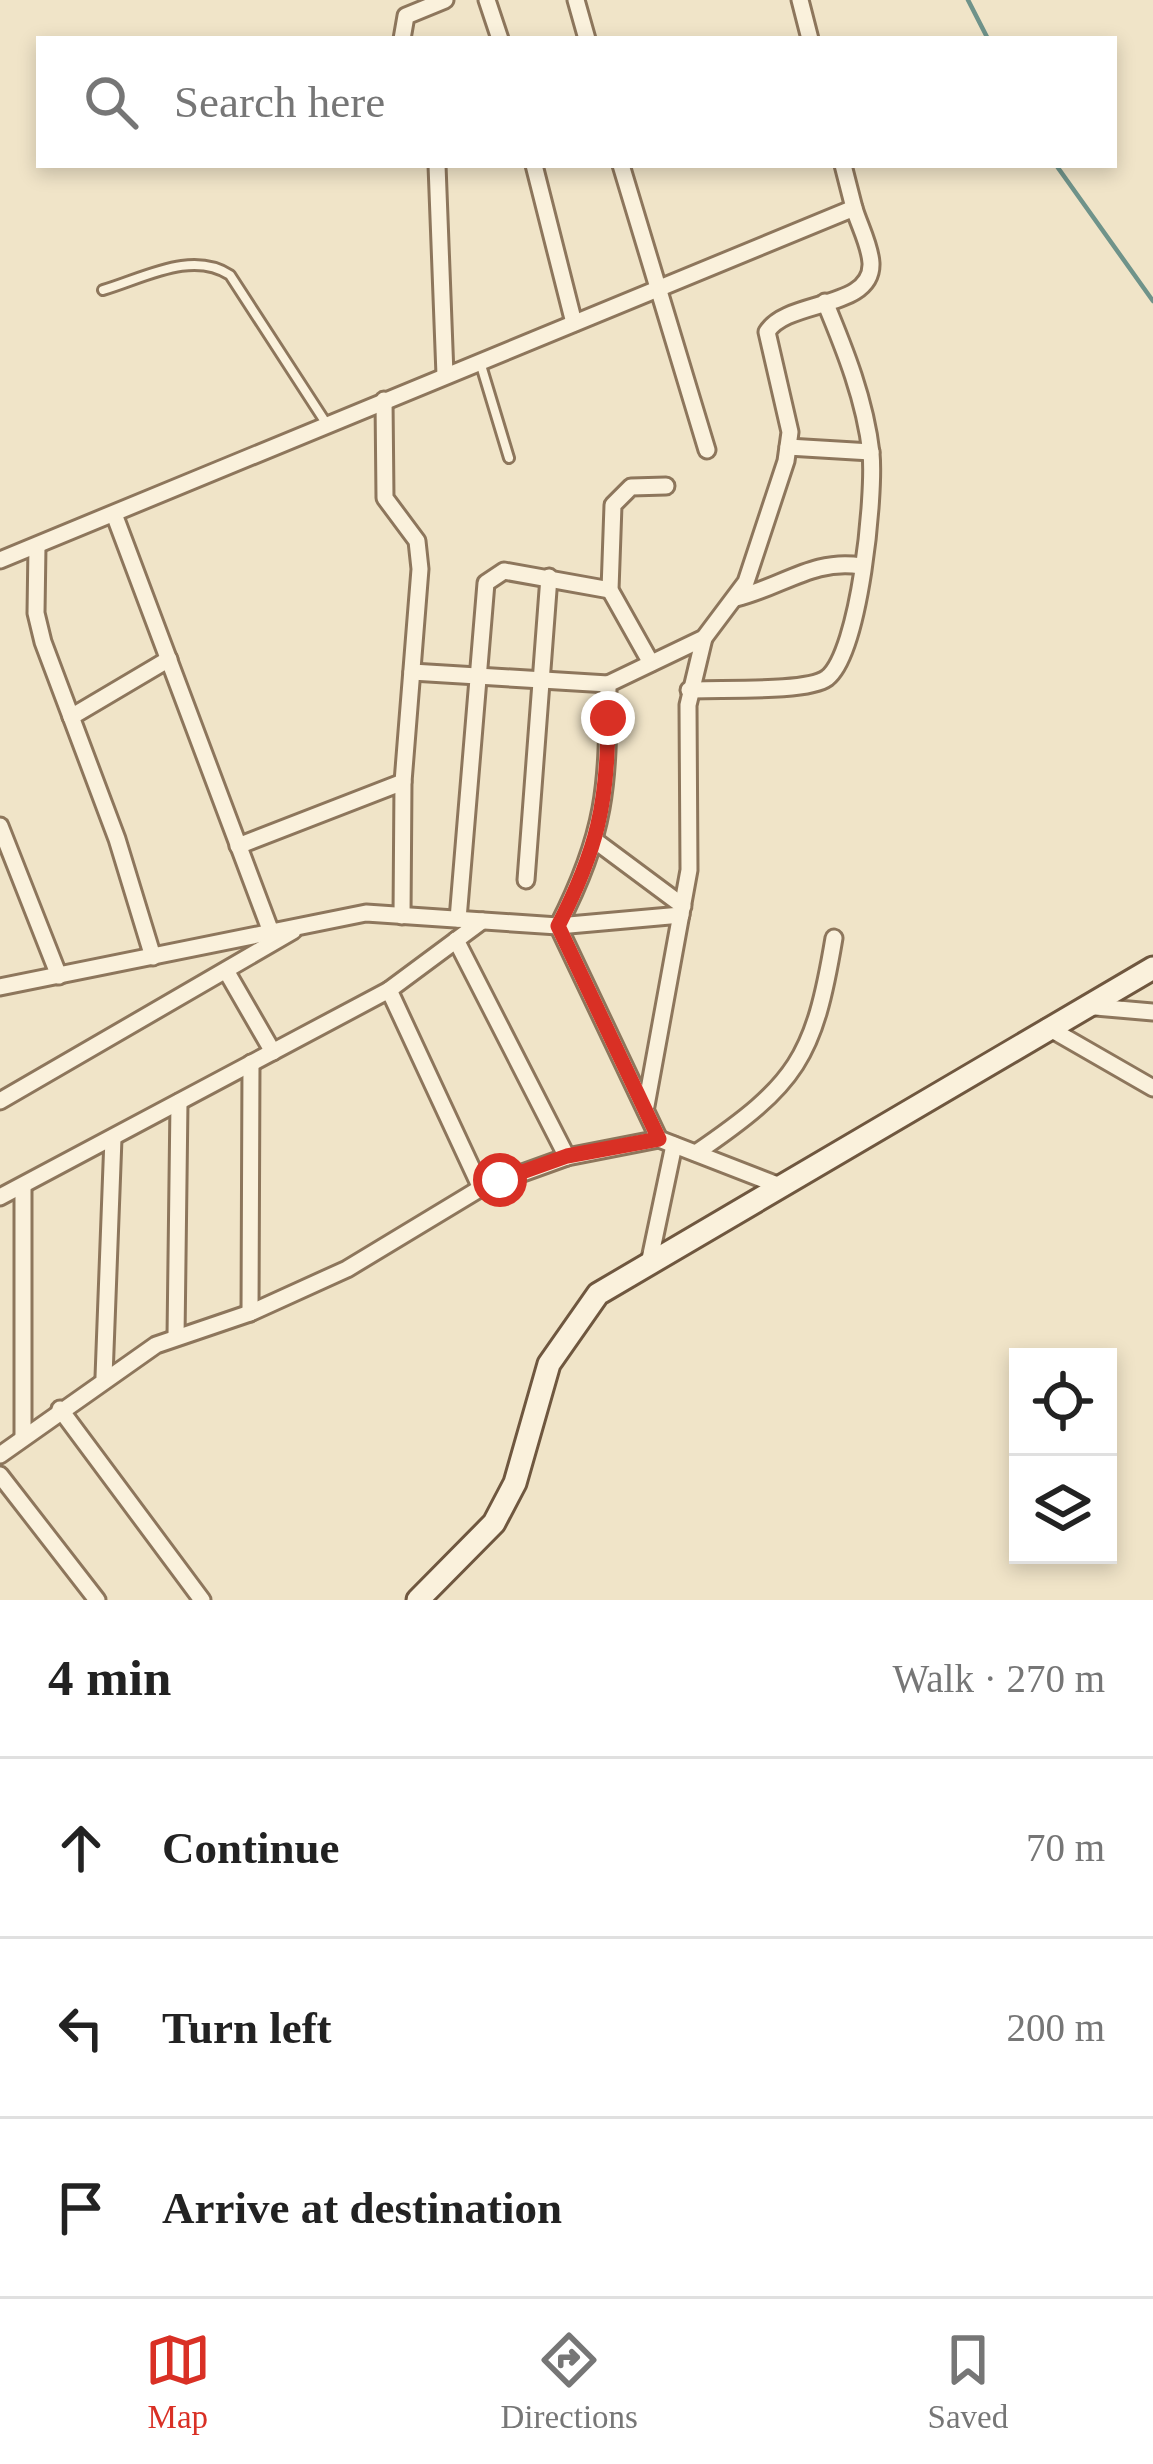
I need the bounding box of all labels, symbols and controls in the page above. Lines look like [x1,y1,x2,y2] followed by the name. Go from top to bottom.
[36,36,1117,168] search box
[78,69,144,135] icon: search
[174,77,385,127] text: Search here
[581,691,635,745] route end
[473,1153,527,1207] route start
[1009,1348,1117,1564] map controls
[1009,1348,1117,1456] button: locate
[1009,1456,1117,1564] button: layers
[48,1650,171,1706] text: 4 min
[893,1657,1105,1700] text: Walk · 270 m
[48,1815,114,1881] icon: ahead
[162,1823,340,1873] text: Continue
[1026,1826,1105,1869] text: 70 m
[48,1995,114,2061] icon: left
[162,2003,332,2053] text: Turn left
[1006,2006,1105,2049] text: 200 m
[48,2175,114,2241] icon: arrive
[162,2183,562,2233] text: Arrive at destination
[145,2327,211,2436] tab: Map
[500,2327,638,2436] tab: Directions
[928,2327,1008,2436] tab: Saved

